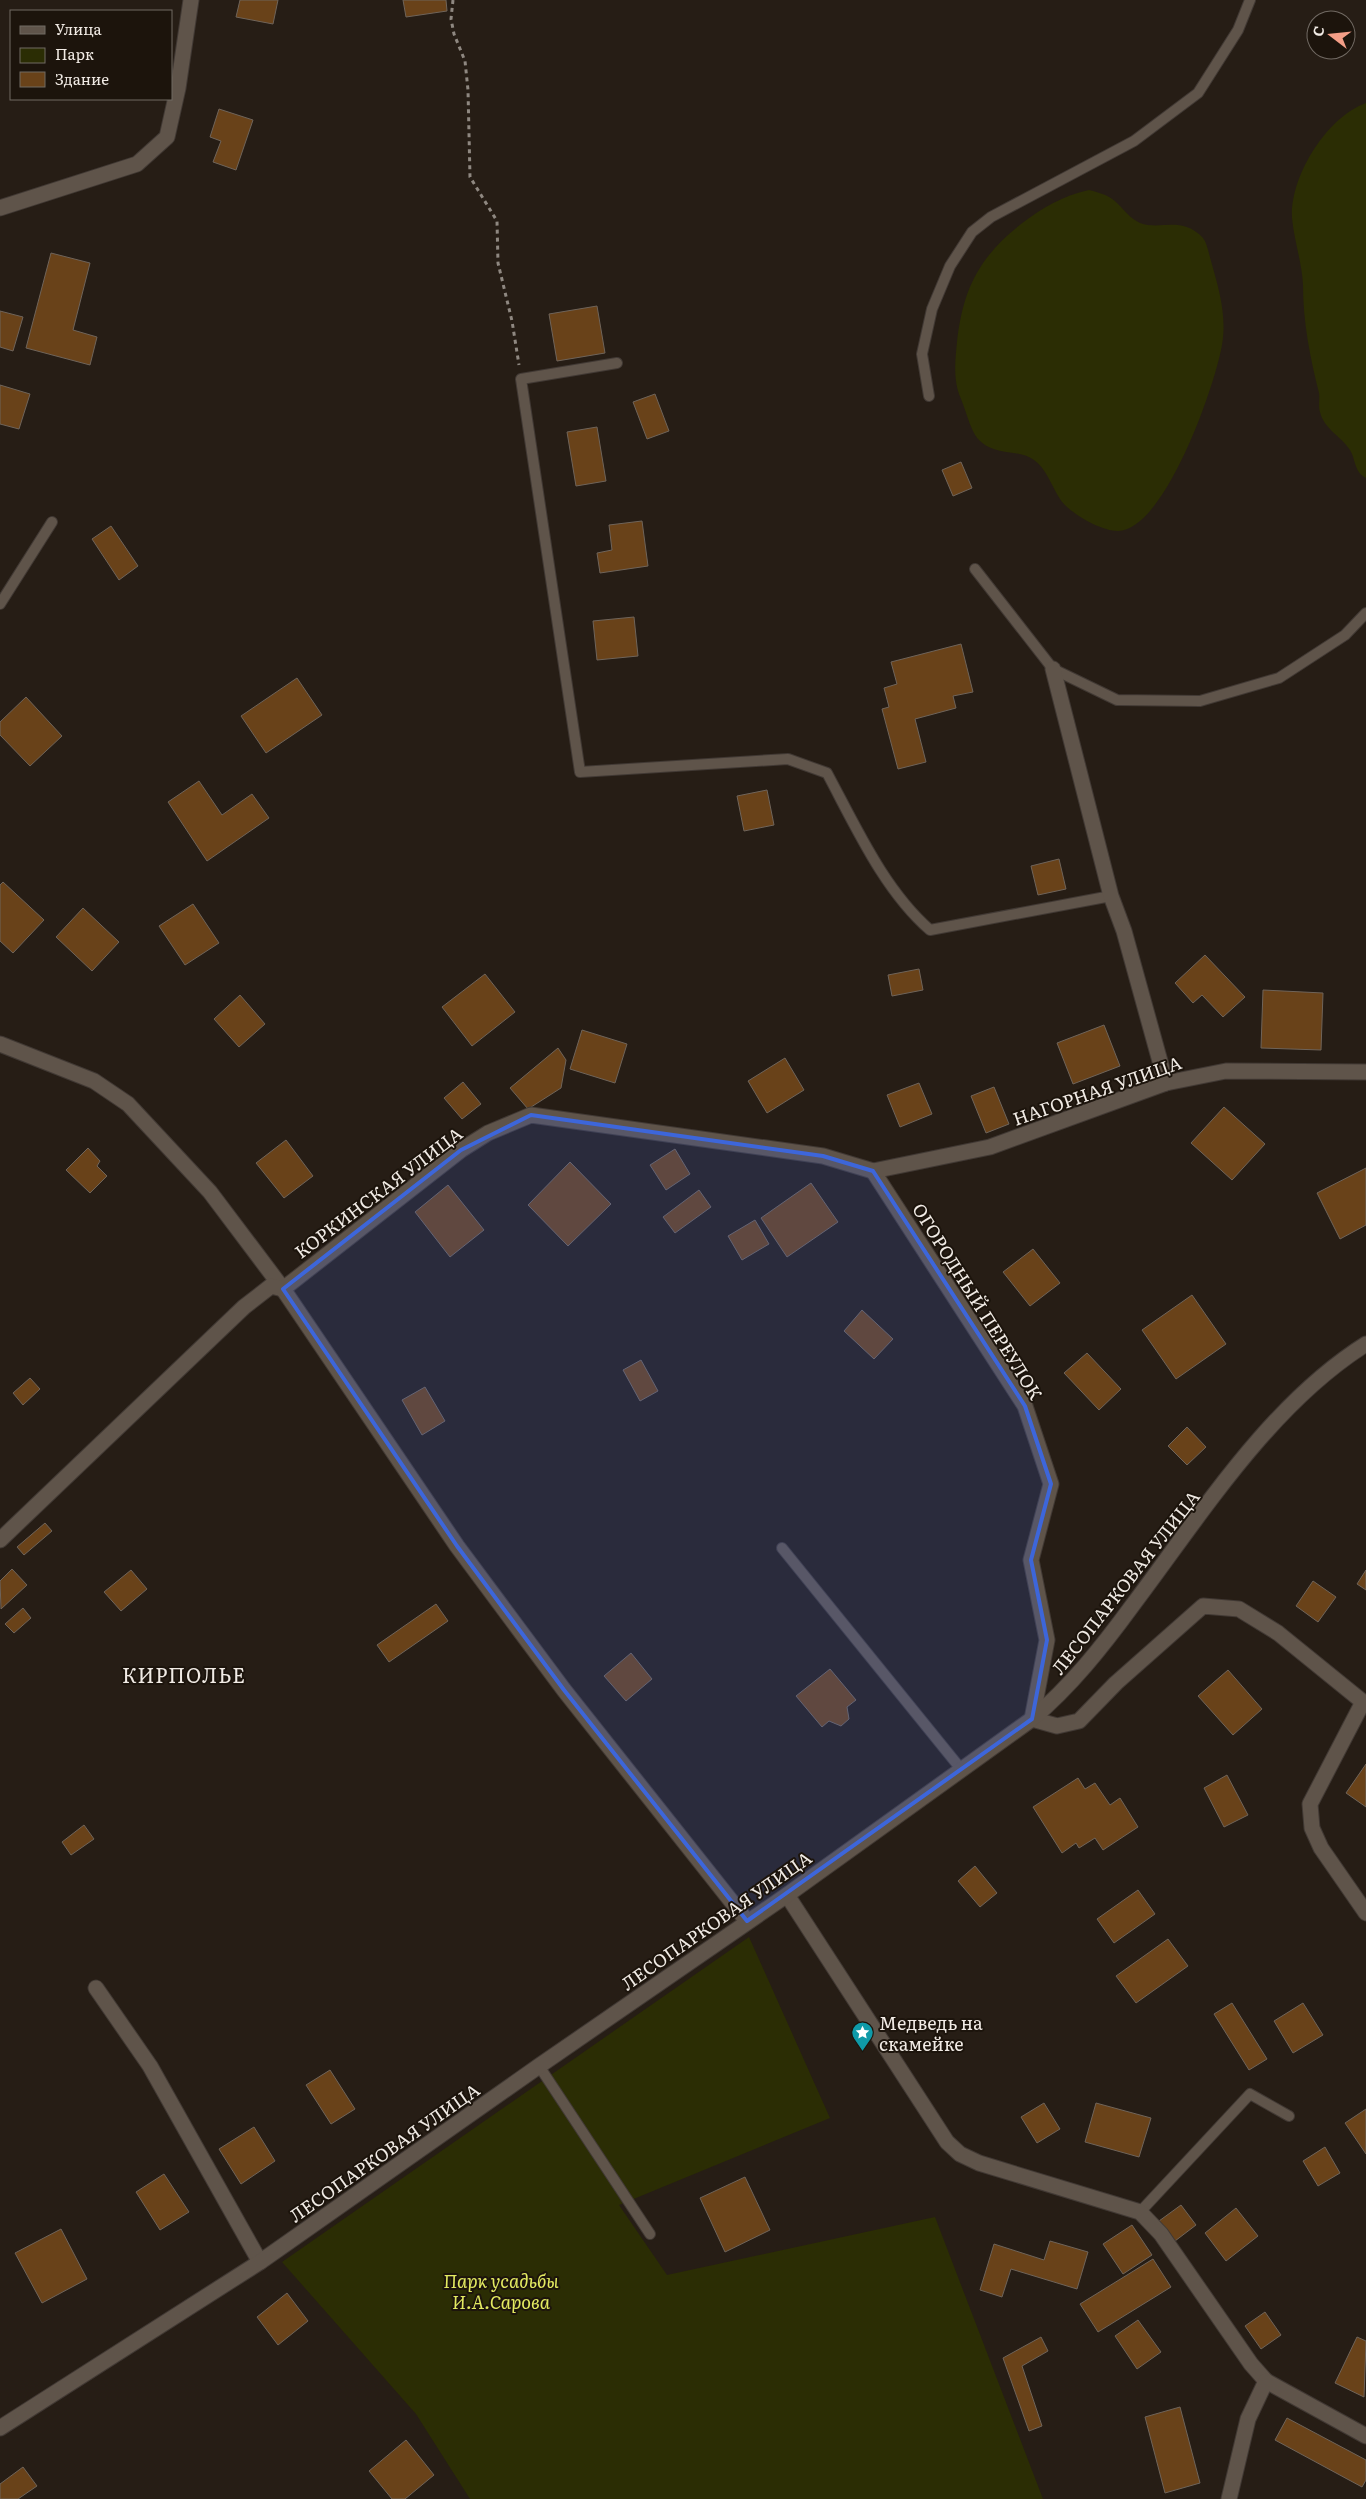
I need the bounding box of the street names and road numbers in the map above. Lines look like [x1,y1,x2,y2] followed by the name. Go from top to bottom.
[1009,1048,1185,1132] street label: НАГОРНАЯ УЛИЦА
[288,1120,468,1264] street label: КОРКИНСКАЯ УЛИЦА
[906,1197,1050,1405] street label: ОГОРОДНЫЙ ПЕРЕУЛОК
[1044,1484,1206,1680] street label: ЛЕСОПАРКОВАЯ УЛИЦА
[615,1844,817,1996] street label: ЛЕСОПАРКОВАЯ УЛИЦА
[283,2076,485,2228] street label: ЛЕСОПАРКОВАЯ УЛИЦА

